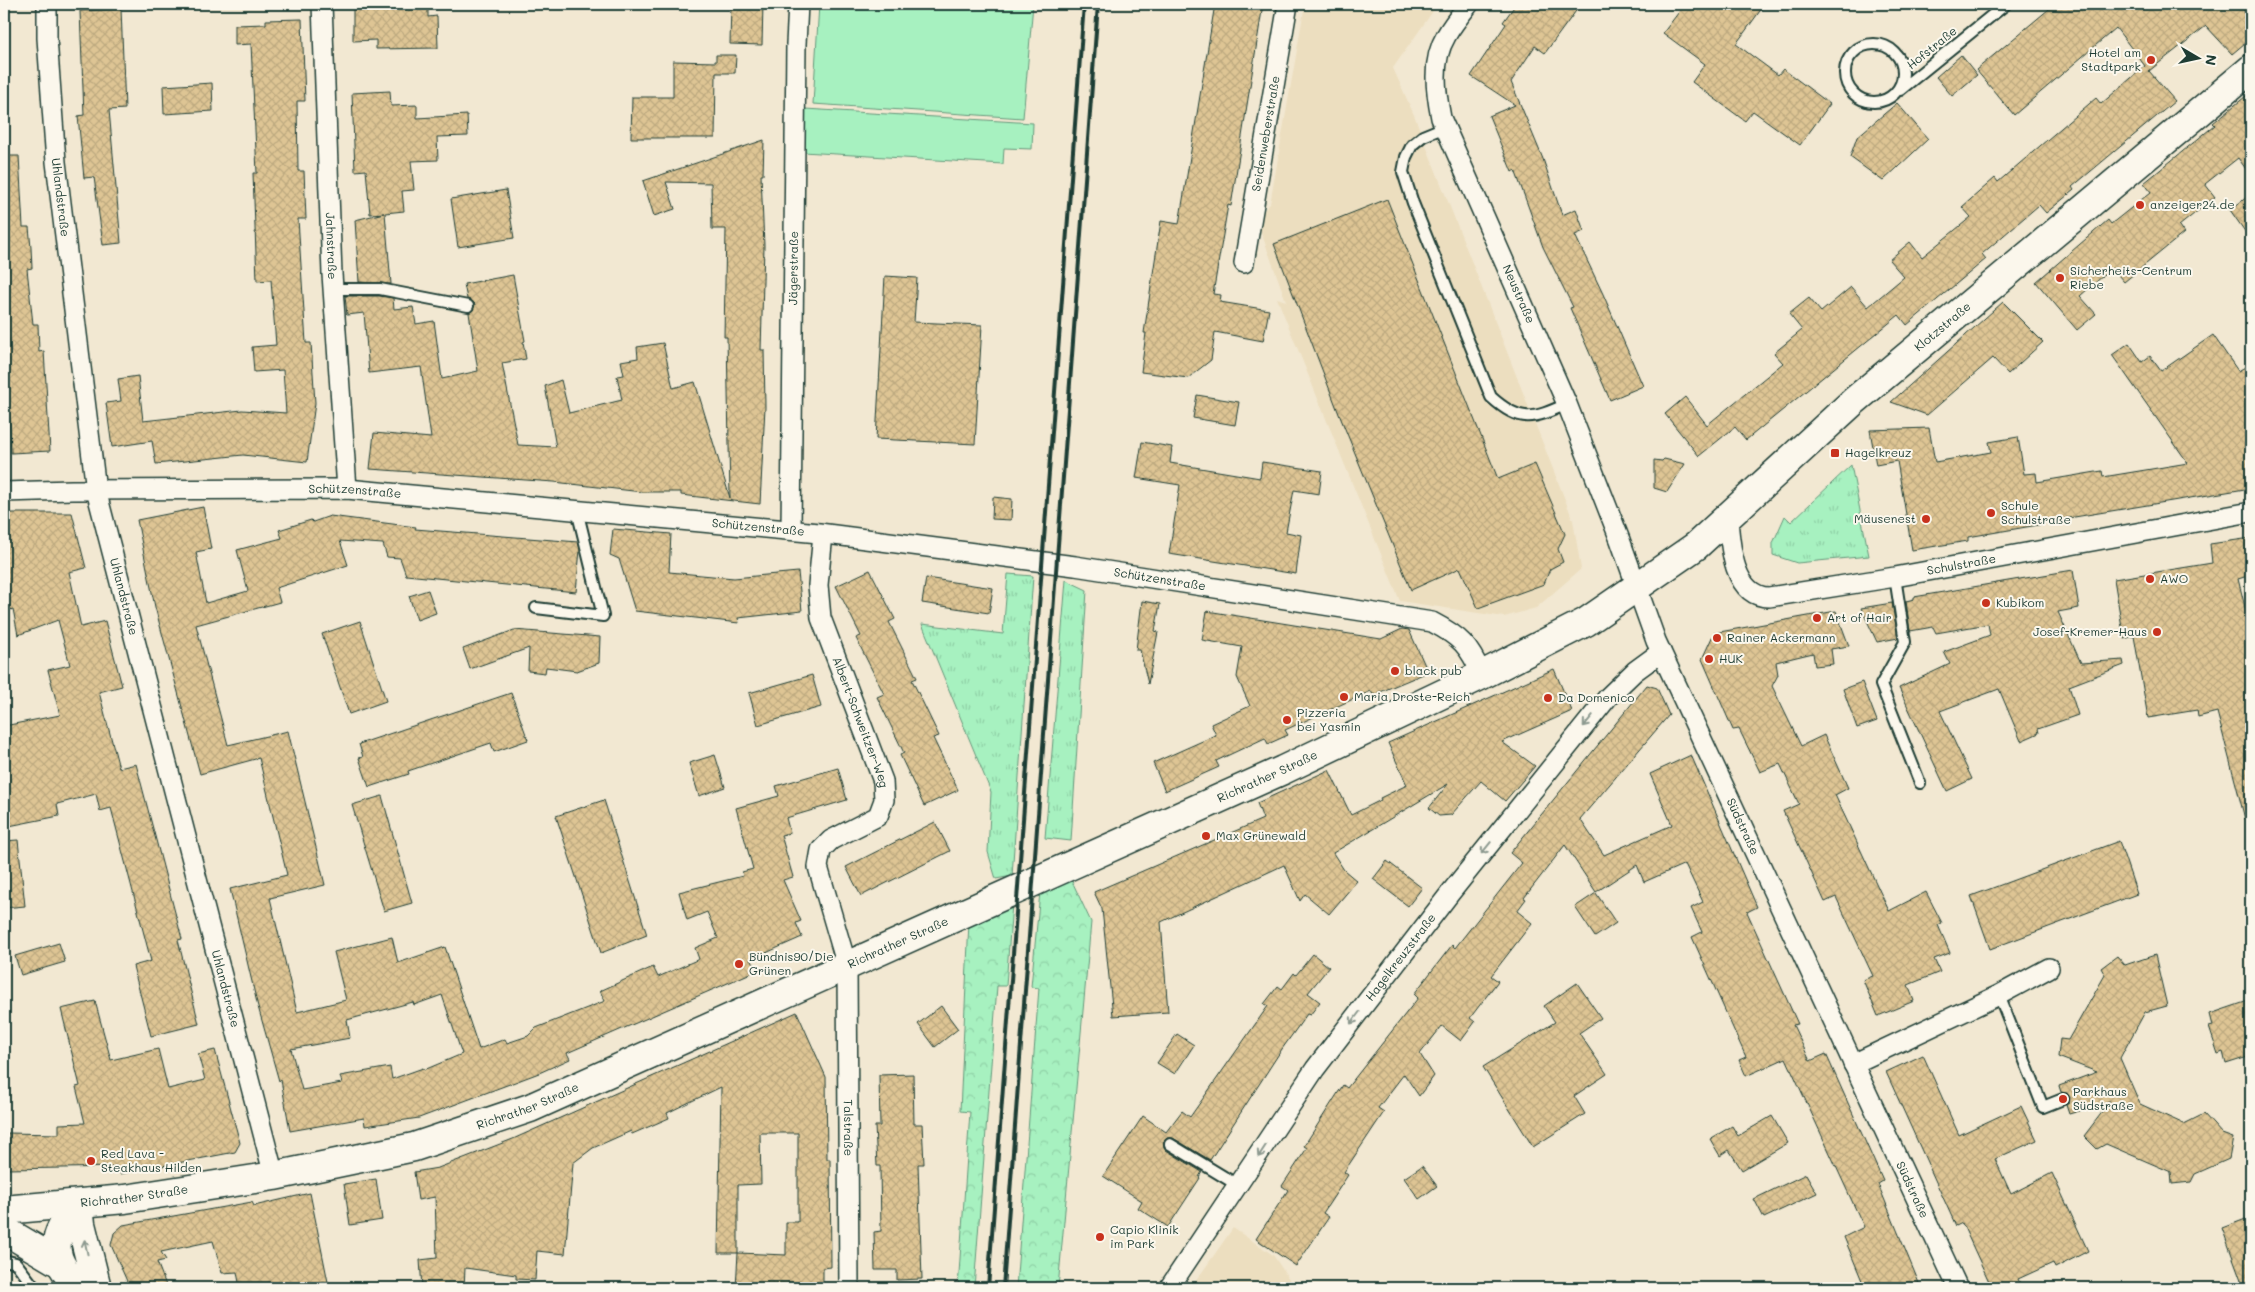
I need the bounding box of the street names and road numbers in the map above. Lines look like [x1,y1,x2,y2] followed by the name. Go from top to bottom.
[1903,22,1960,72] street label: Hofstraße
[1247,75,1283,193] street label: Seidenweberstraße
[49,157,74,238] street label: Uhlandstraße
[323,212,341,280] street label: Jahnstraße
[784,231,801,305] street label: Jägerstraße
[1500,262,1539,326] street label: Neustraße
[1910,298,1974,354] street label: Klotzstraße
[308,480,402,501] street label: Schützenstraße
[711,514,805,539] street label: Schützenstraße
[1925,550,1997,578] street label: Schulstraße
[107,556,142,637] street label: Uhlandstraße
[1113,563,1207,593] street label: Schützenstraße
[829,654,892,788] street label: Albert-Schweitzer-Weg
[1214,746,1320,806] street label: Richrather Straße
[1723,795,1764,857] street label: Südstraße
[1361,910,1439,1004] street label: Hagelkreuzstraße
[845,912,950,971] street label: Richrather Straße
[209,948,244,1029] street label: Uhlandstraße
[474,1078,581,1132] street label: Richrather Straße
[841,1099,857,1156] street label: Talstraße
[1893,1159,1933,1220] street label: Südstraße
[80,1180,189,1210] street label: Richrather Straße

